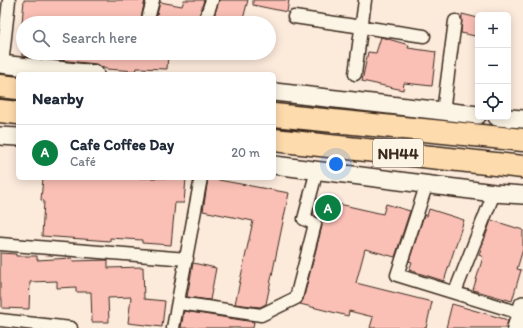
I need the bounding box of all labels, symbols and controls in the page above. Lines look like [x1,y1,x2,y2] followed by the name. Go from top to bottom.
[475,12,511,120] map controls
[475,12,511,48] button: +
[16,16,276,60] search box
[30,27,52,49] icon: search
[62,29,137,47] text: Search here
[475,48,511,84] button: −
[475,84,511,120] button: locate
[32,88,84,108] text: Nearby
[70,136,174,154] text: Cafe Coffee Day
[373,139,423,167] road number: NH44
[41,145,49,160] text: A
[231,145,260,160] text: 20 m
[70,154,96,169] text: Café
[326,154,346,174] your location
[315,193,341,223] pin: A

